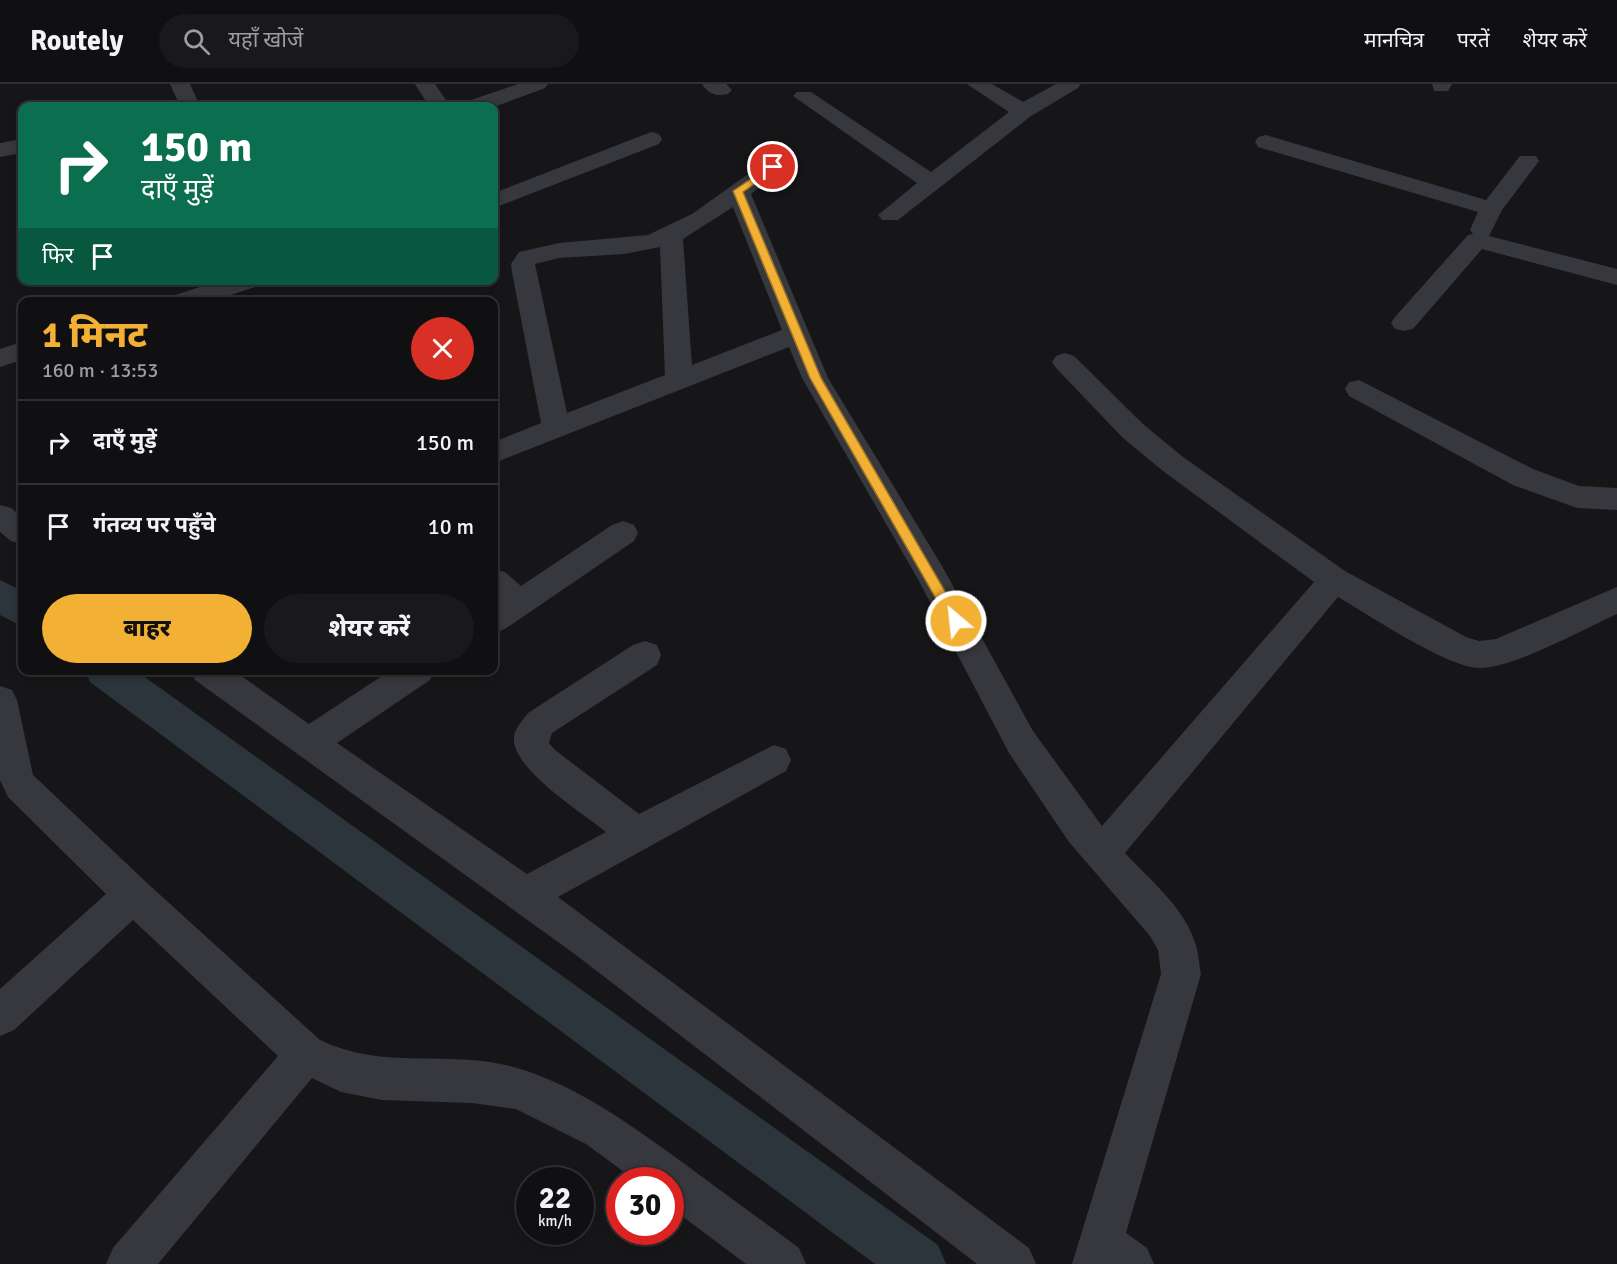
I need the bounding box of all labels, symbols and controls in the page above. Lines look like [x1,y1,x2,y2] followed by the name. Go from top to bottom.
[159,14,579,68] search box
[30,24,123,58] text: Routely
[180,25,213,58] icon: search
[228,26,303,53] text: यहाँ खोजें
[1364,27,1424,53] text: मानचित्र
[1457,27,1490,53] text: परतें
[1523,27,1587,53] text: शेयर करें
[141,122,252,173] text: 150 m
[42,126,120,204] icon: right
[747,141,798,192] pin
[756,150,789,183] icon: arrive
[141,173,214,206] text: दाएँ मुड़ें
[86,240,119,273] icon: arrive
[42,242,74,269] text: फिर
[42,313,147,358] text: 1 मिनट
[411,317,474,380] button: close
[42,358,158,383] text: 160 m · 13:53
[42,426,75,459] icon: right
[93,427,157,454] text: दाएँ मुड़ें
[416,429,474,456] text: 150 m
[42,510,75,543] icon: arrive
[93,511,216,538] text: गंतव्य पर पहुँचे
[428,513,474,540] text: 10 m
[924,589,988,653] position arrow
[42,594,252,663] button: बाहर
[264,594,474,663] button: शेयर करें
[606,1167,684,1245] speed limit sign: 30
[539,1180,571,1217] text: 22
[538,1212,572,1230] text: km/h

